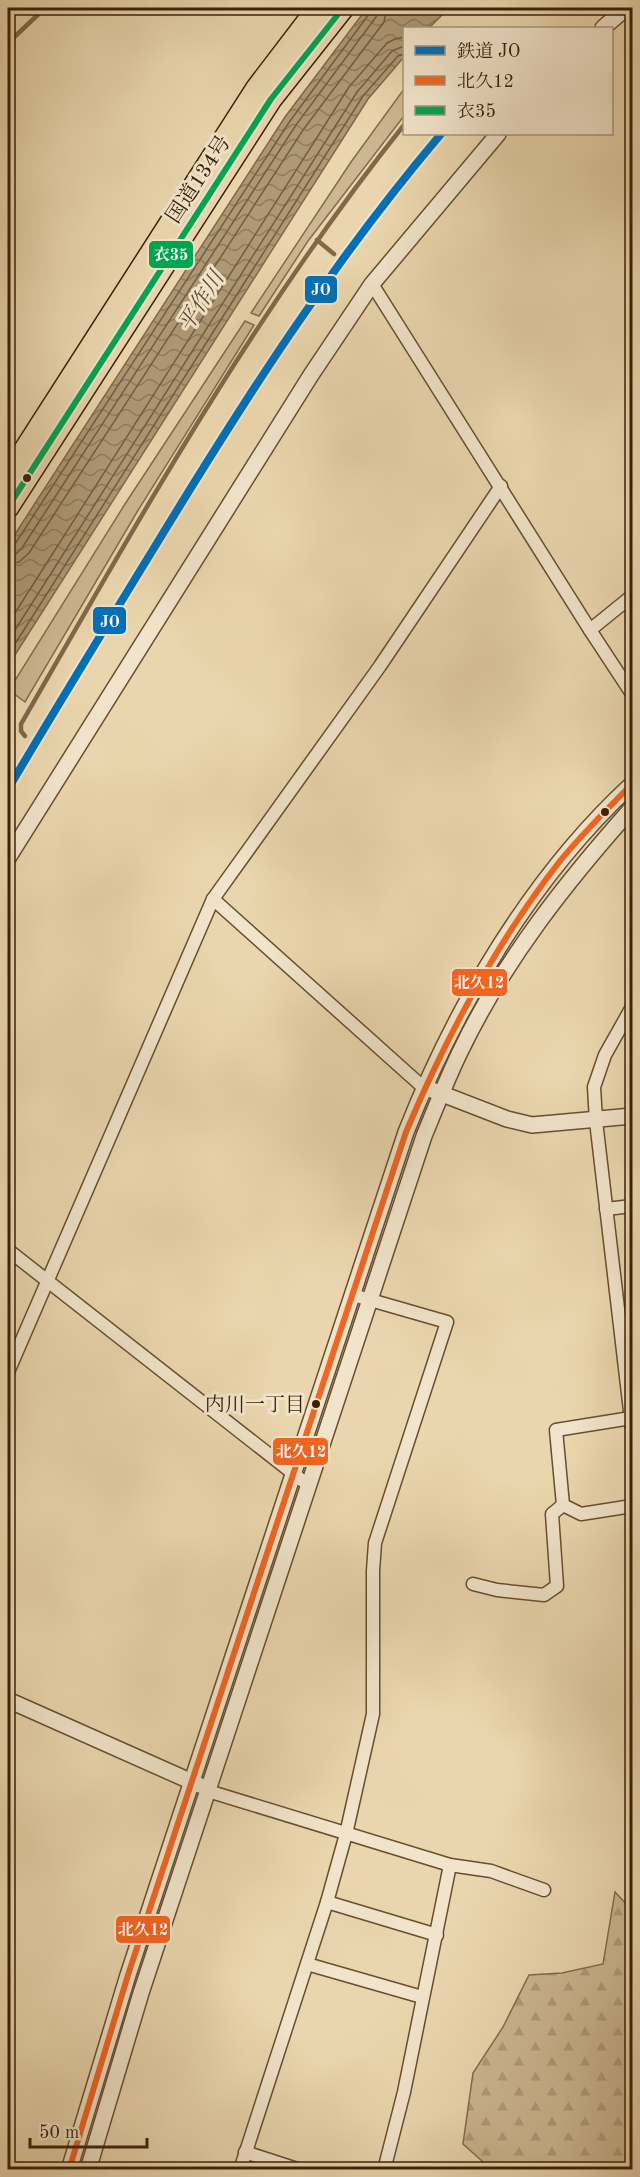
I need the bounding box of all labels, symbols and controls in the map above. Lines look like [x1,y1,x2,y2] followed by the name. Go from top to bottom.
[403,27,613,135] legend
[457,41,520,61] text: 鉄道 JO
[457,71,514,91] text: 北久12
[457,101,496,121] text: 衣35
[162,131,235,227] street label: 国道134号
[148,240,194,269] line badge: 衣35
[154,246,188,264] text: 衣35
[173,265,230,336] water label: 平作川
[304,275,338,304] line badge: JO
[311,283,331,299] text: JO
[21,472,33,484] unlabelled marker
[92,606,127,635] line badge: JO
[100,615,120,631] text: JO
[599,806,611,818] unlabelled marker
[451,968,508,997] line badge: 北久12
[454,974,504,992] text: 北久12
[205,1394,305,1416] place label: 内川一丁目
[310,1398,322,1410] marker: 内川一丁目
[272,1437,329,1466] line badge: 北久12
[276,1443,326,1461] text: 北久12
[115,1915,171,1944] line badge: 北久12
[118,1921,168,1939] text: 北久12
[30,2111,147,2149] scale bar
[39,2124,79,2142] text: 50 m

